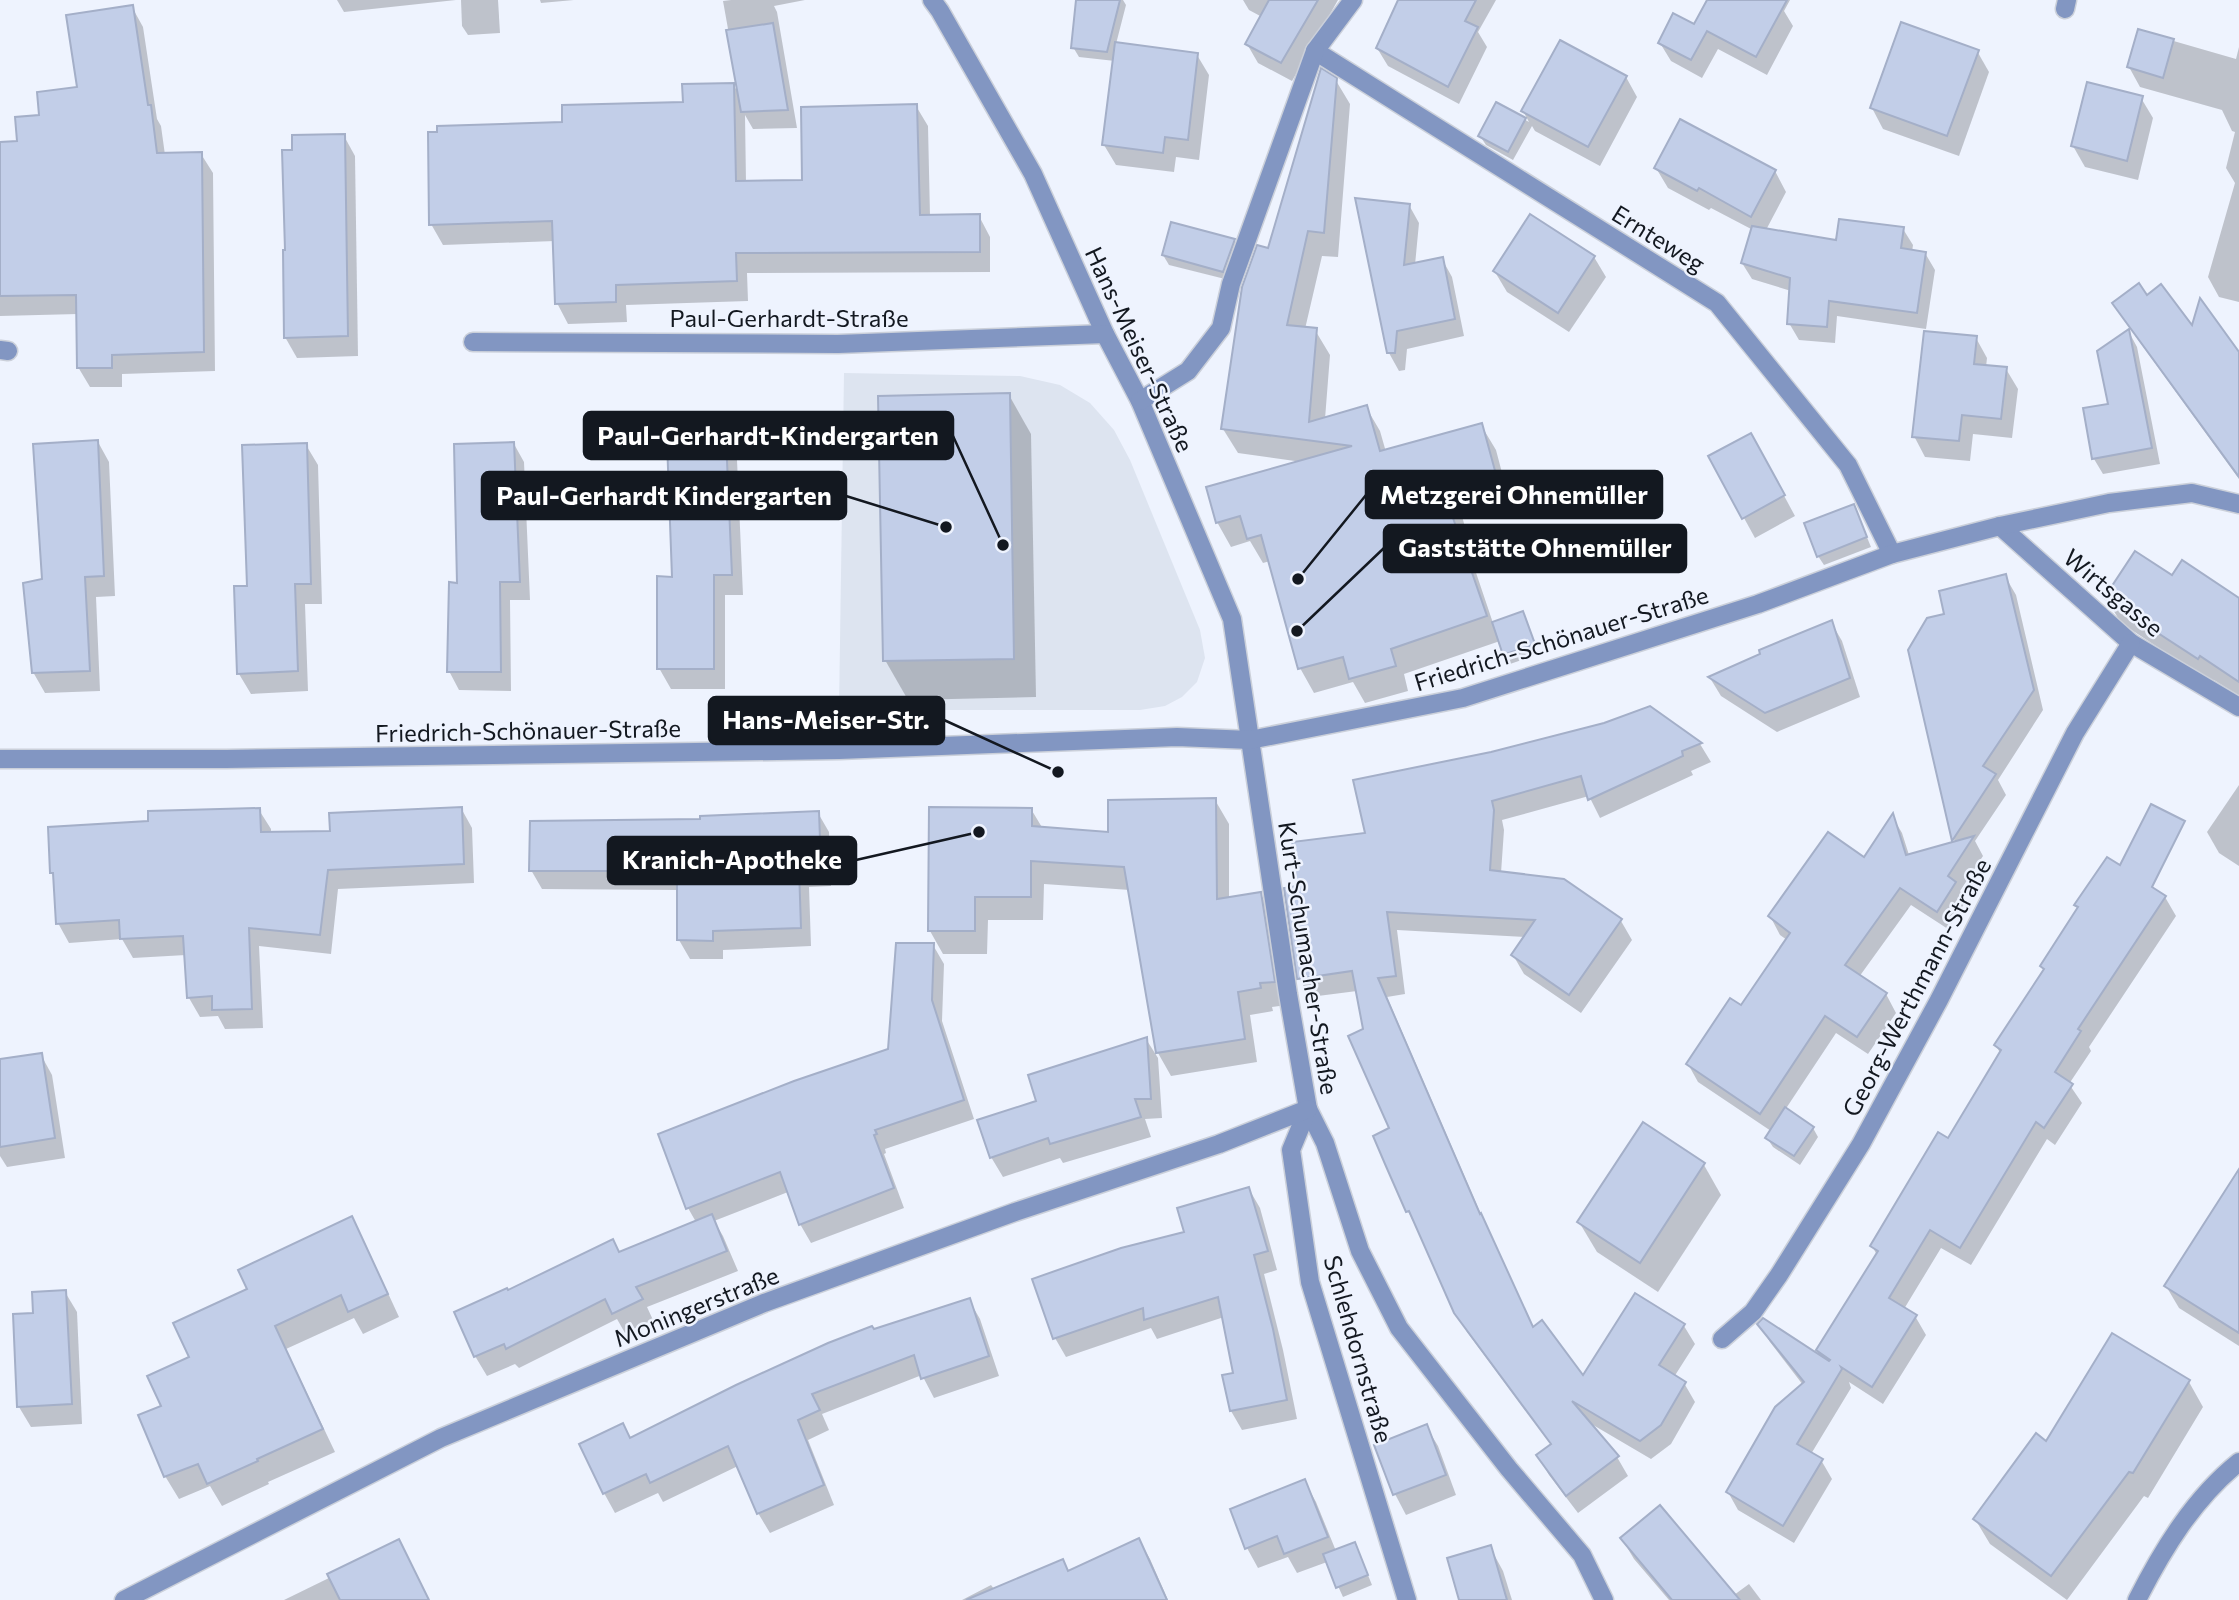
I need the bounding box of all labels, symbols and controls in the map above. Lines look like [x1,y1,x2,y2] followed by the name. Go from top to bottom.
[1607,198,1711,278] street label: Ernteweg
[1080,242,1200,456] street label: Hans-Meiser-Straße
[669,303,909,332] street label: Paul-Gerhardt-Straße
[584,412,953,459] callout: Paul-Gerhardt-Kindergarten
[597,419,939,450] text: Paul-Gerhardt-Kindergarten
[1366,471,1662,518] callout: Metzgerei Ohnemüller
[482,472,846,519] callout: Paul-Gerhardt Kindergarten
[1380,478,1648,509] text: Metzgerei Ohnemüller
[496,479,832,510] text: Paul-Gerhardt Kindergarten
[1384,525,1686,572] callout: Gaststätte Ohnemüller
[1398,531,1672,562] text: Gaststätte Ohnemüller
[2058,542,2170,642] street label: Wirtsgasse
[1410,579,1712,697] street label: Friedrich-Schönauer-Straße
[709,697,944,744] callout: Hans-Meiser-Str.
[722,703,930,734] text: Hans-Meiser-Str.
[375,713,681,747] street label: Friedrich-Schönauer-Straße
[1273,819,1345,1097] street label: Kurt-Schumacher-Straße
[608,837,856,884] callout: Kranich-Apotheke
[622,843,842,874] text: Kranich-Apotheke
[1836,853,1996,1121] street label: Georg-Werthmann-Straße
[1318,1252,1400,1446] street label: Schlehdornstraße
[609,1260,783,1352] street label: Moningerstraße

